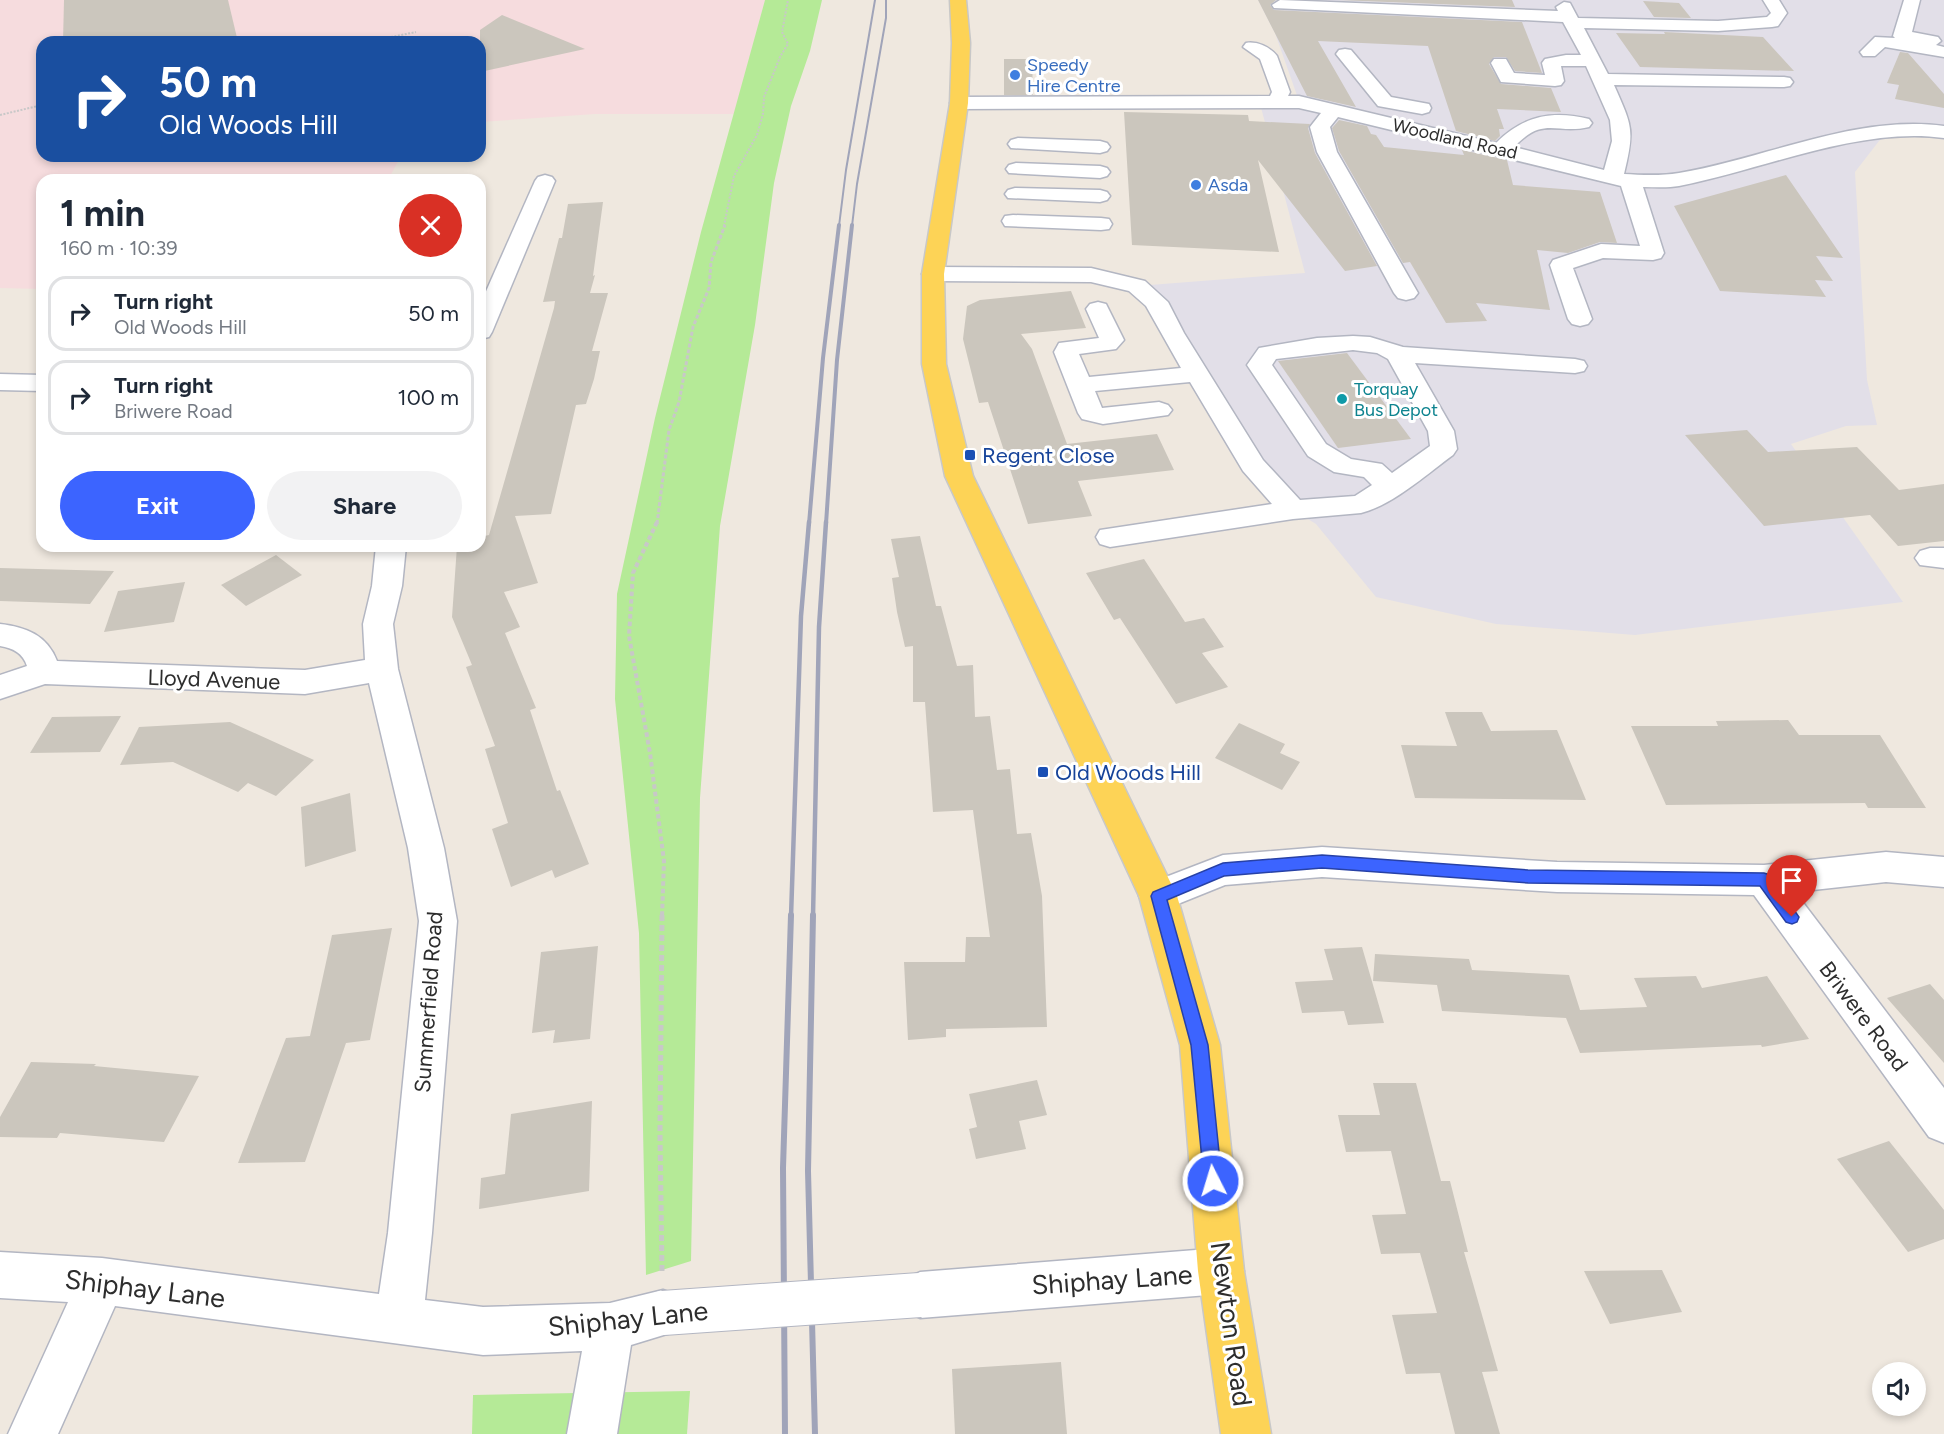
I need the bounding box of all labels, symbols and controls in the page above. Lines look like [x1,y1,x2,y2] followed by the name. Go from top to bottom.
[1027,54,1121,97] place label: Speedy Hire Centre
[159,57,257,108] text: 50 m
[60,60,138,138] icon: right
[1008,68,1022,82] marker: Speedy Hire Centre
[159,108,338,141] text: Old Woods Hill
[1390,114,1520,164] street label: Woodland Road
[1208,174,1248,196] place label: Asda
[1189,178,1203,192] marker: Asda
[60,192,145,235] text: 1 min
[399,194,462,257] button: close
[60,236,178,260] text: 160 m · 10:39
[114,288,213,315] text: Turn right
[63,297,96,330] icon: right
[408,300,459,327] text: 50 m
[114,315,247,339] text: Old Woods Hill
[114,372,213,399] text: Turn right
[1354,378,1438,421] place label: Torquay Bus Depot
[63,381,96,414] icon: right
[398,384,459,411] text: 100 m
[1335,392,1349,406] marker: Torquay Bus Depot
[114,399,233,423] text: Briwere Road
[982,442,1114,469] place label: Regent Close
[963,448,977,462] marker: Regent Close
[60,471,255,540] button: Exit
[267,471,462,540] button: Share
[147,664,281,695] street label: Lloyd Avenue
[1055,759,1201,786] place label: Old Woods Hill
[1036,765,1050,779] marker: Old Woods Hill
[1766,855,1817,917] pin
[1775,864,1808,897] icon: arrive
[409,910,448,1094] street label: Summerfield Road
[1814,956,1914,1077] street label: Briwere Road
[1181,1149,1245,1213] position arrow
[1204,1239,1259,1408] street label: Newton Road
[1031,1257,1193,1302] street label: Shiphay Lane
[63,1262,227,1315] street label: Shiphay Lane
[546,1294,710,1343] street label: Shiphay Lane
[1872,1362,1926,1416] map controls
[1872,1362,1926,1416] button: sound

